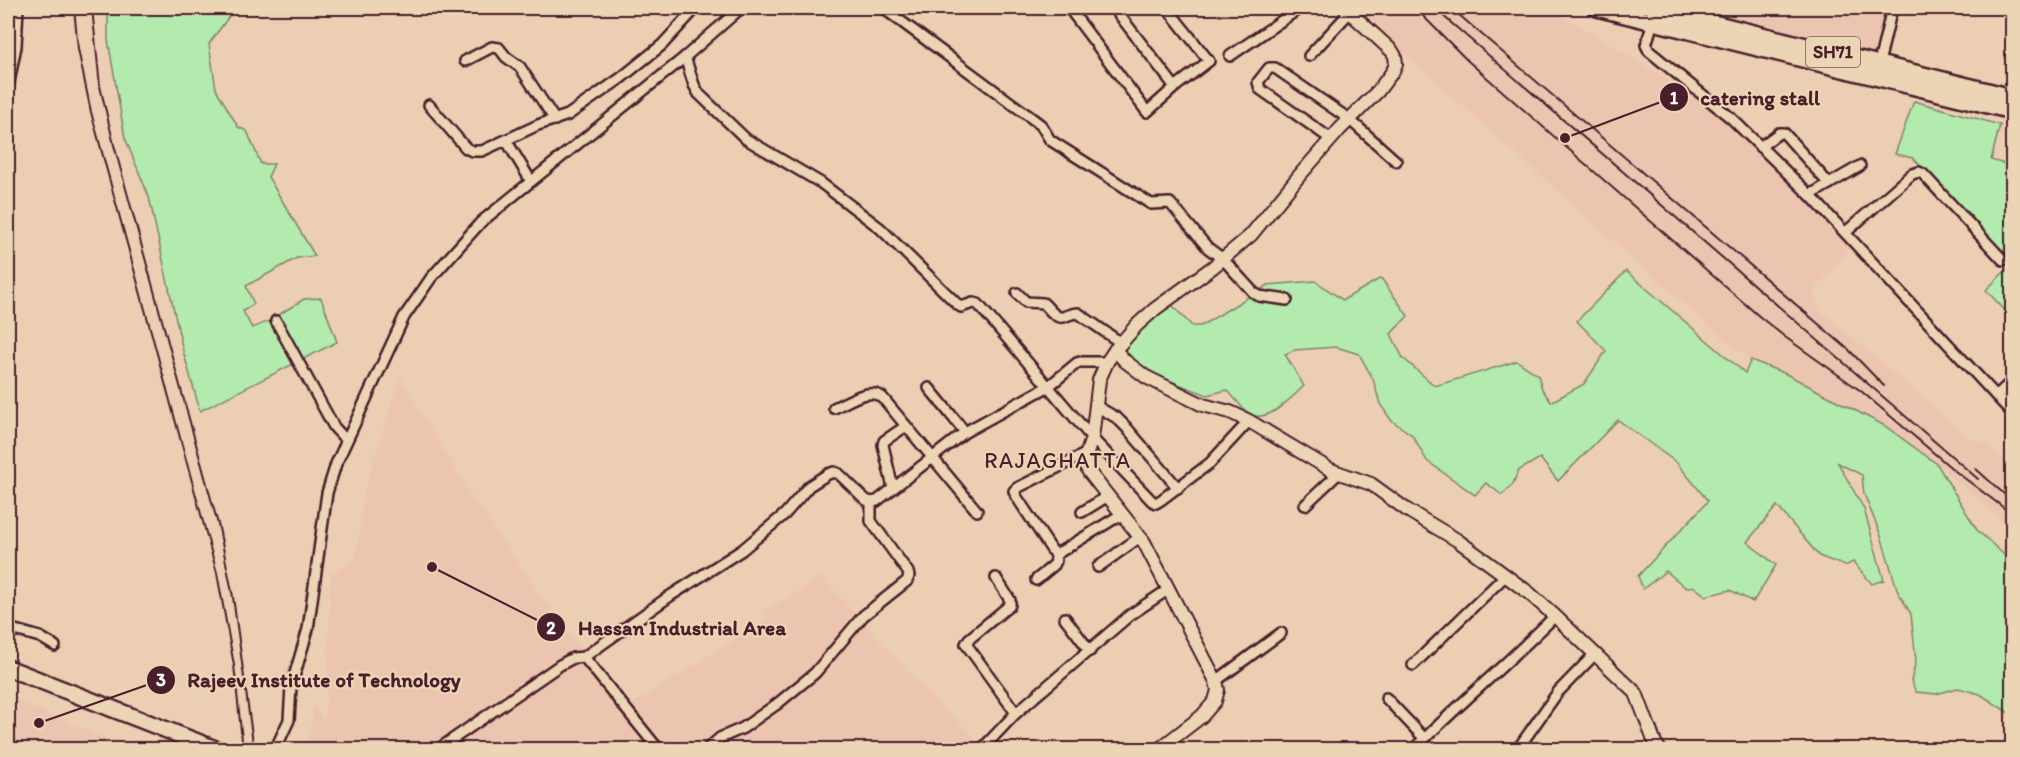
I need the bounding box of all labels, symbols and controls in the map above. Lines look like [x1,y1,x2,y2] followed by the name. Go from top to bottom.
[1806,37,1860,67] road number: SH71
[1659,78,1832,117] callout: catering stall
[1700,85,1821,111] text: catering stall
[1670,87,1679,109] text: 1
[984,447,1132,474] district label: RAJAGHATTA
[536,608,798,647] callout: Hassan Industrial Area
[578,615,787,640] text: Hassan Industrial Area
[546,617,556,639] text: 2
[146,660,471,699] callout: Rajeev Institute of Technology
[187,667,461,693] text: Rajeev Institute of Technology
[156,669,166,691] text: 3

